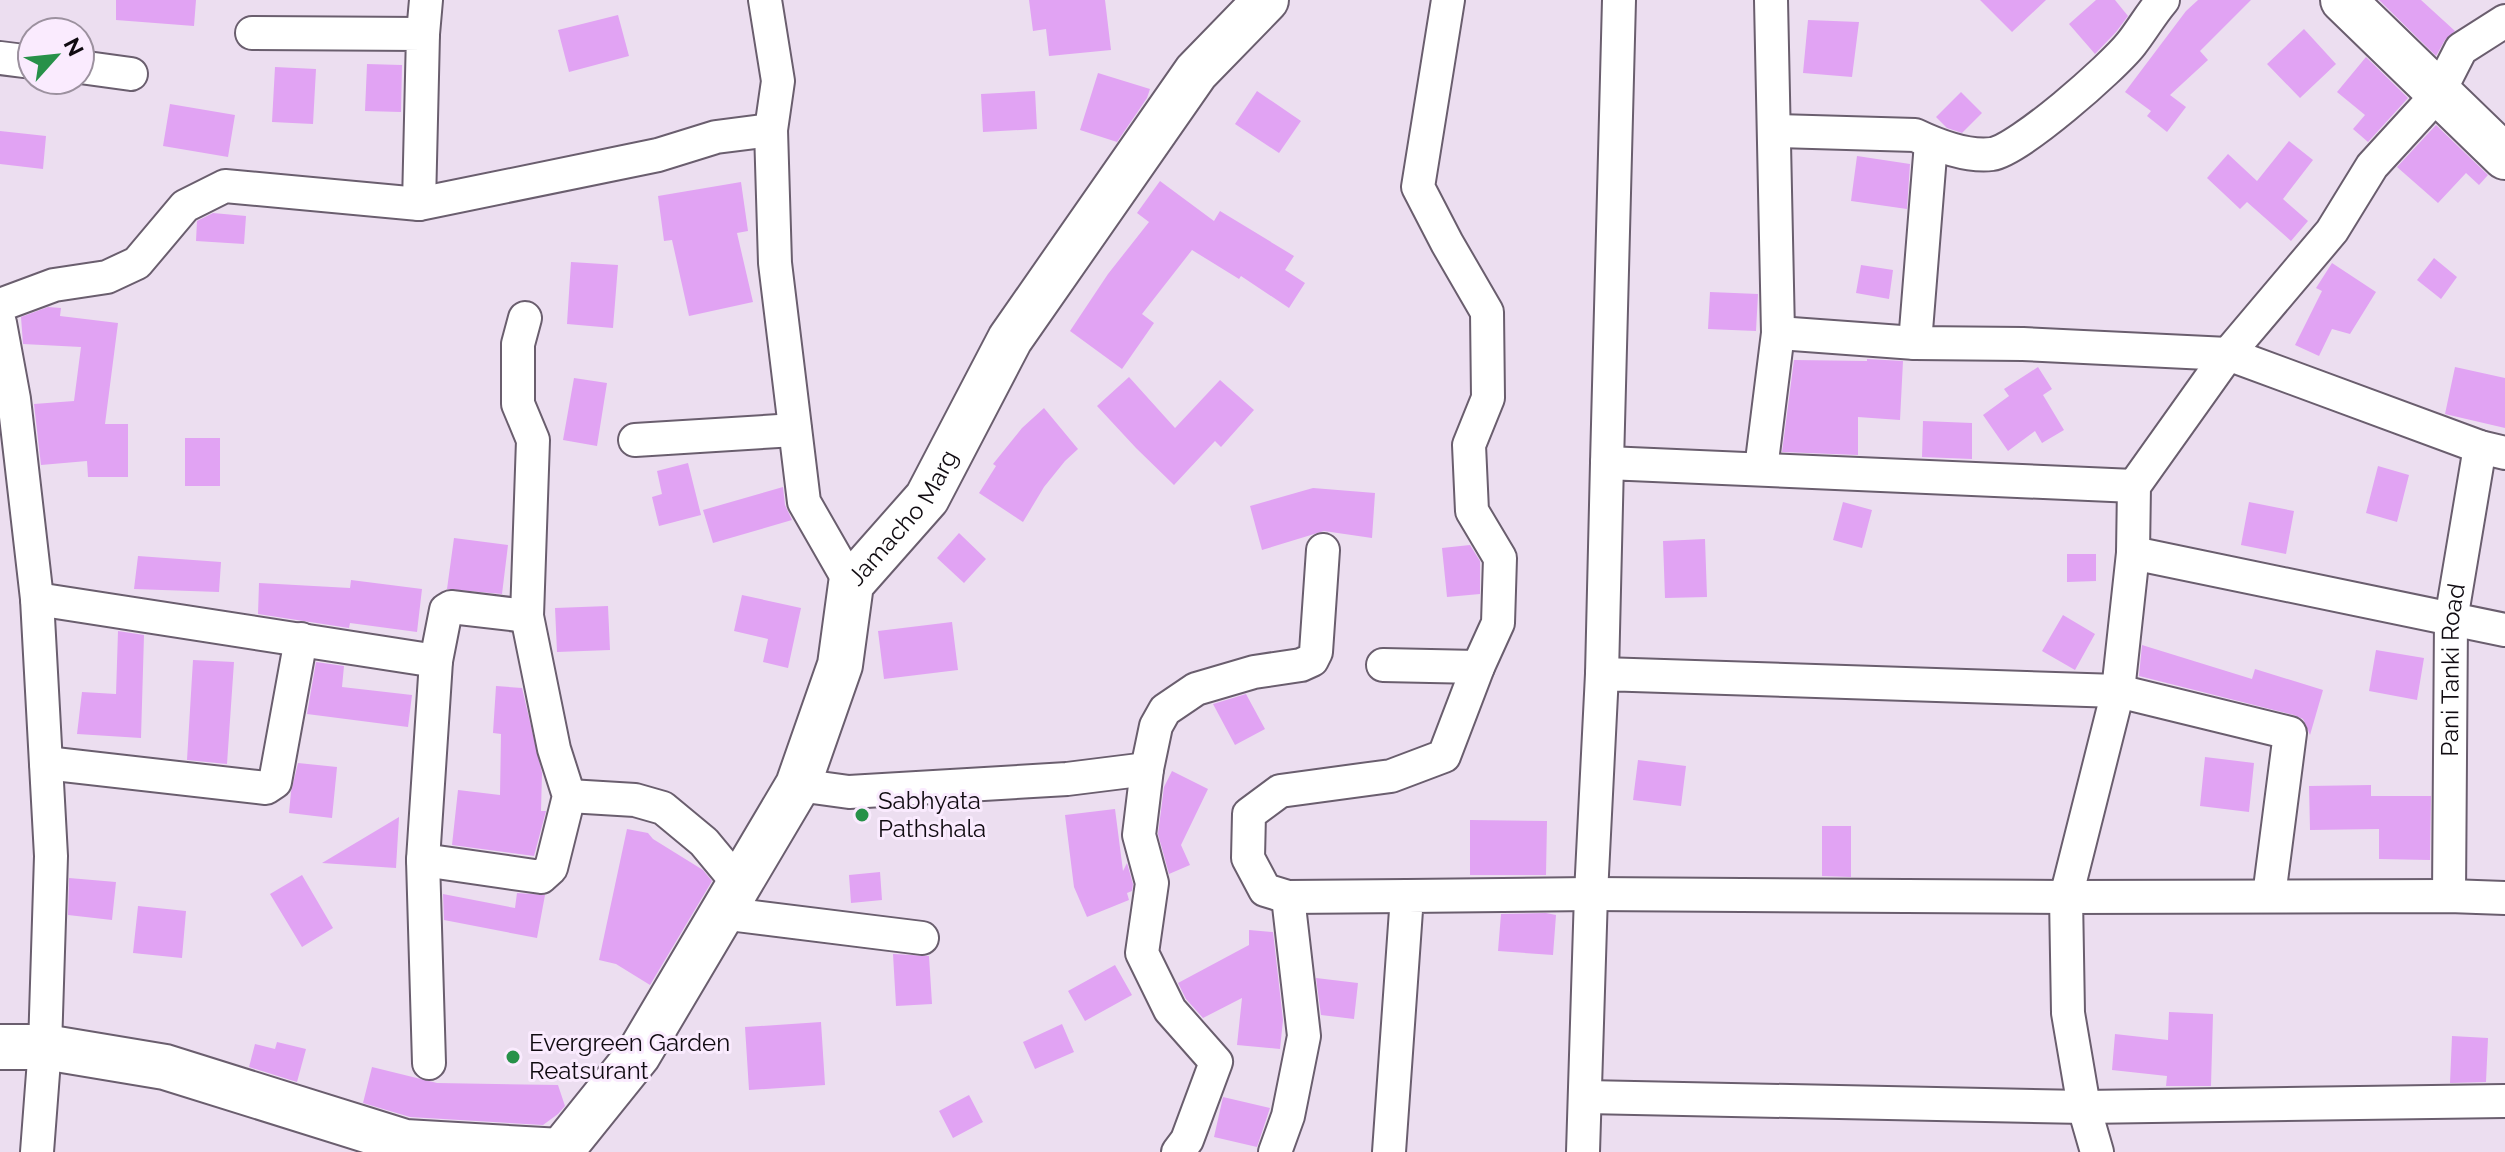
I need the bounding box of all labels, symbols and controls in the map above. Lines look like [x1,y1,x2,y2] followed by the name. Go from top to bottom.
[16,16,96,96] north arrow
[58,34,89,60] text: N
[842,445,964,591] street label: Jamacho Marg
[2435,581,2471,757] street label: Pani Tanki Road
[878,786,986,843] place label: Sabhyata Pathshala
[853,806,871,824] marker: Sabhyata Pathshala
[529,1028,730,1085] place label: Evergreen Garden Reatsurant
[504,1048,522,1066] marker: Evergreen Garden Reatsurant

